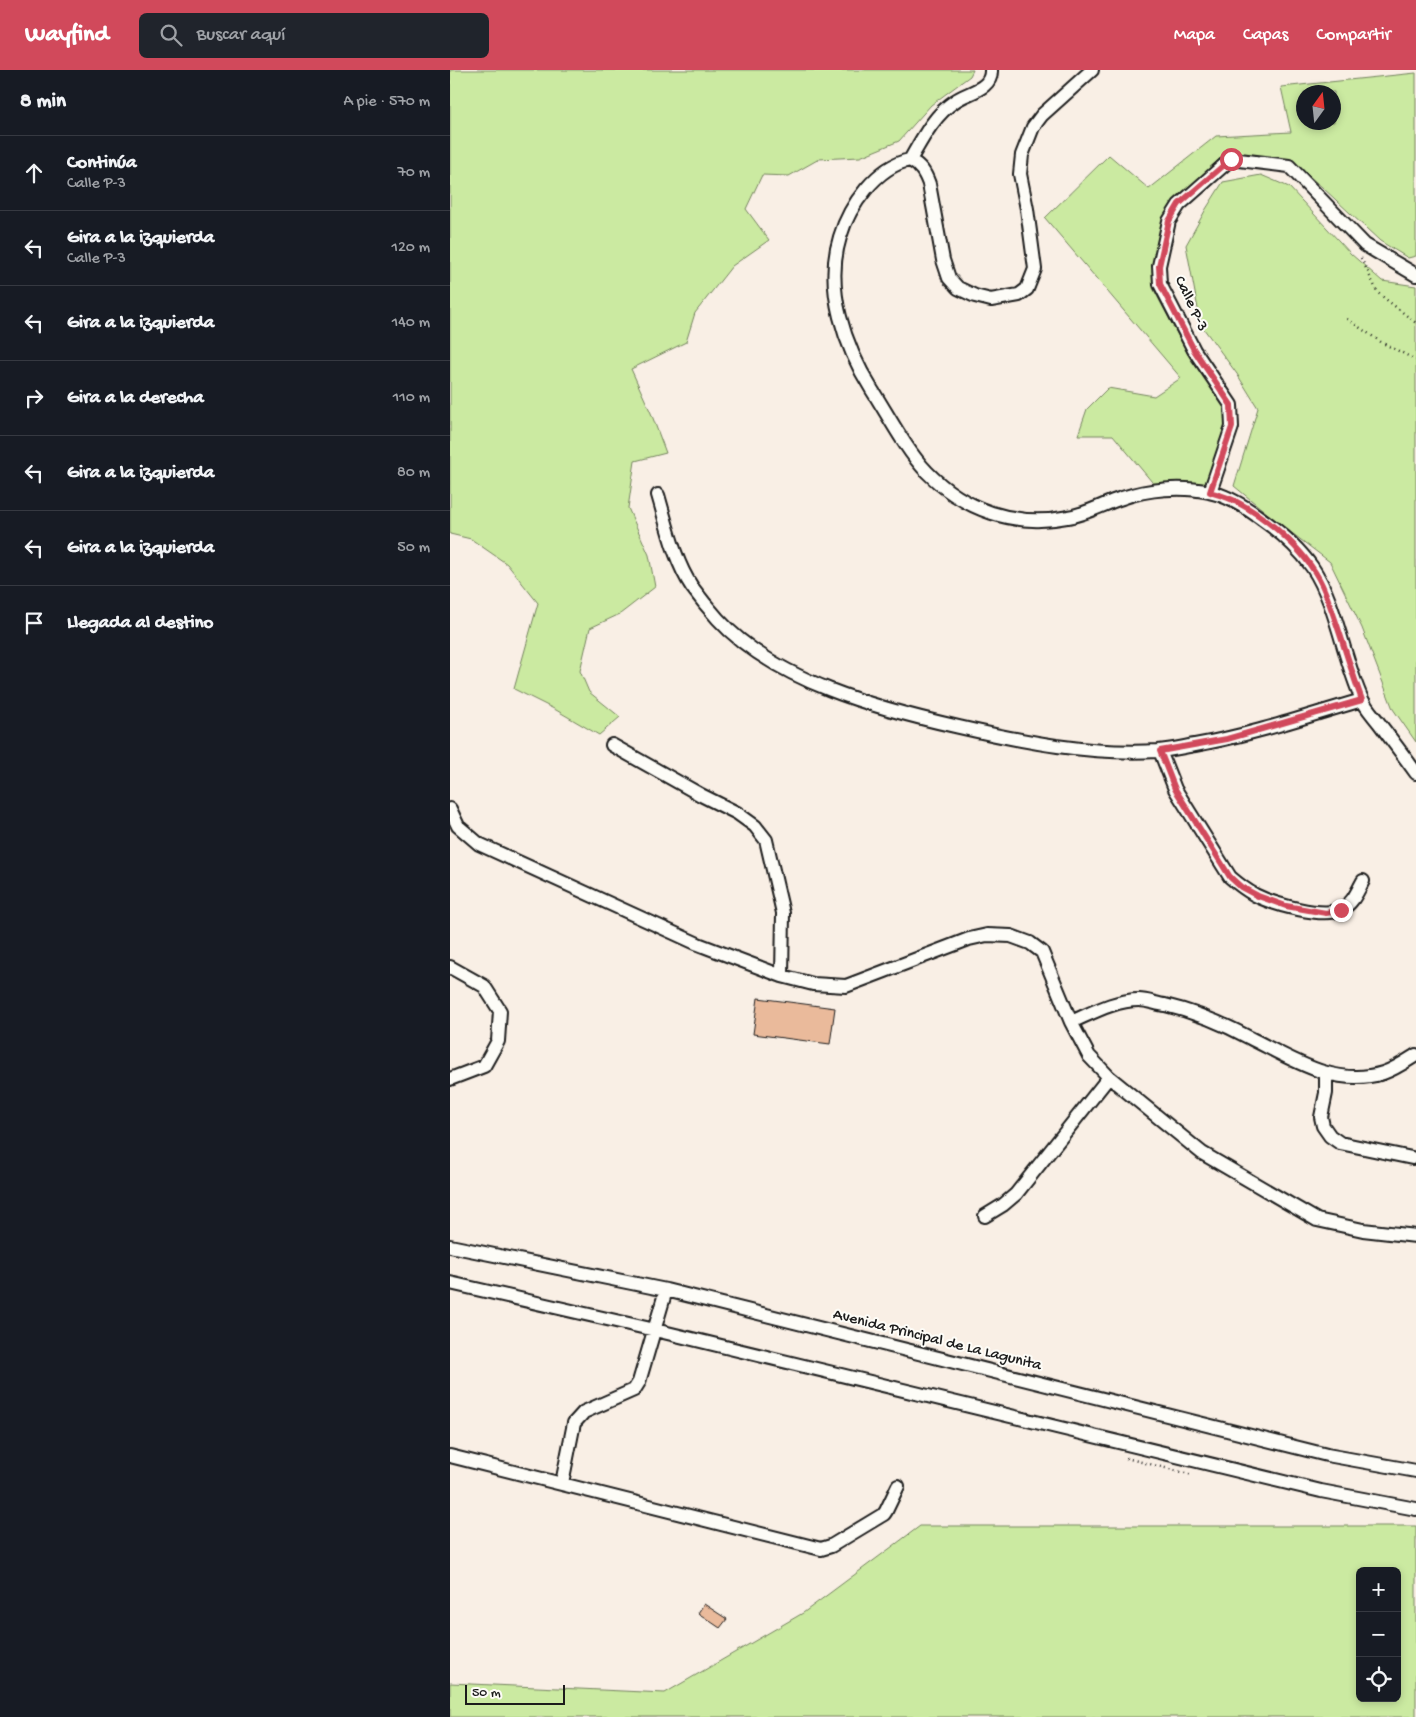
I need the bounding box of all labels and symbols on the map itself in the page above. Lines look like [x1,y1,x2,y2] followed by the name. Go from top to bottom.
[1296,85,1341,130] north arrow
[1220,148,1243,171] route start
[1169,273,1211,335] street label: Calle P-3
[1330,899,1353,922] route end
[831,1306,1044,1376] street label: Avenida Principal de La Lagunita
[465,1682,565,1705] scale bar

